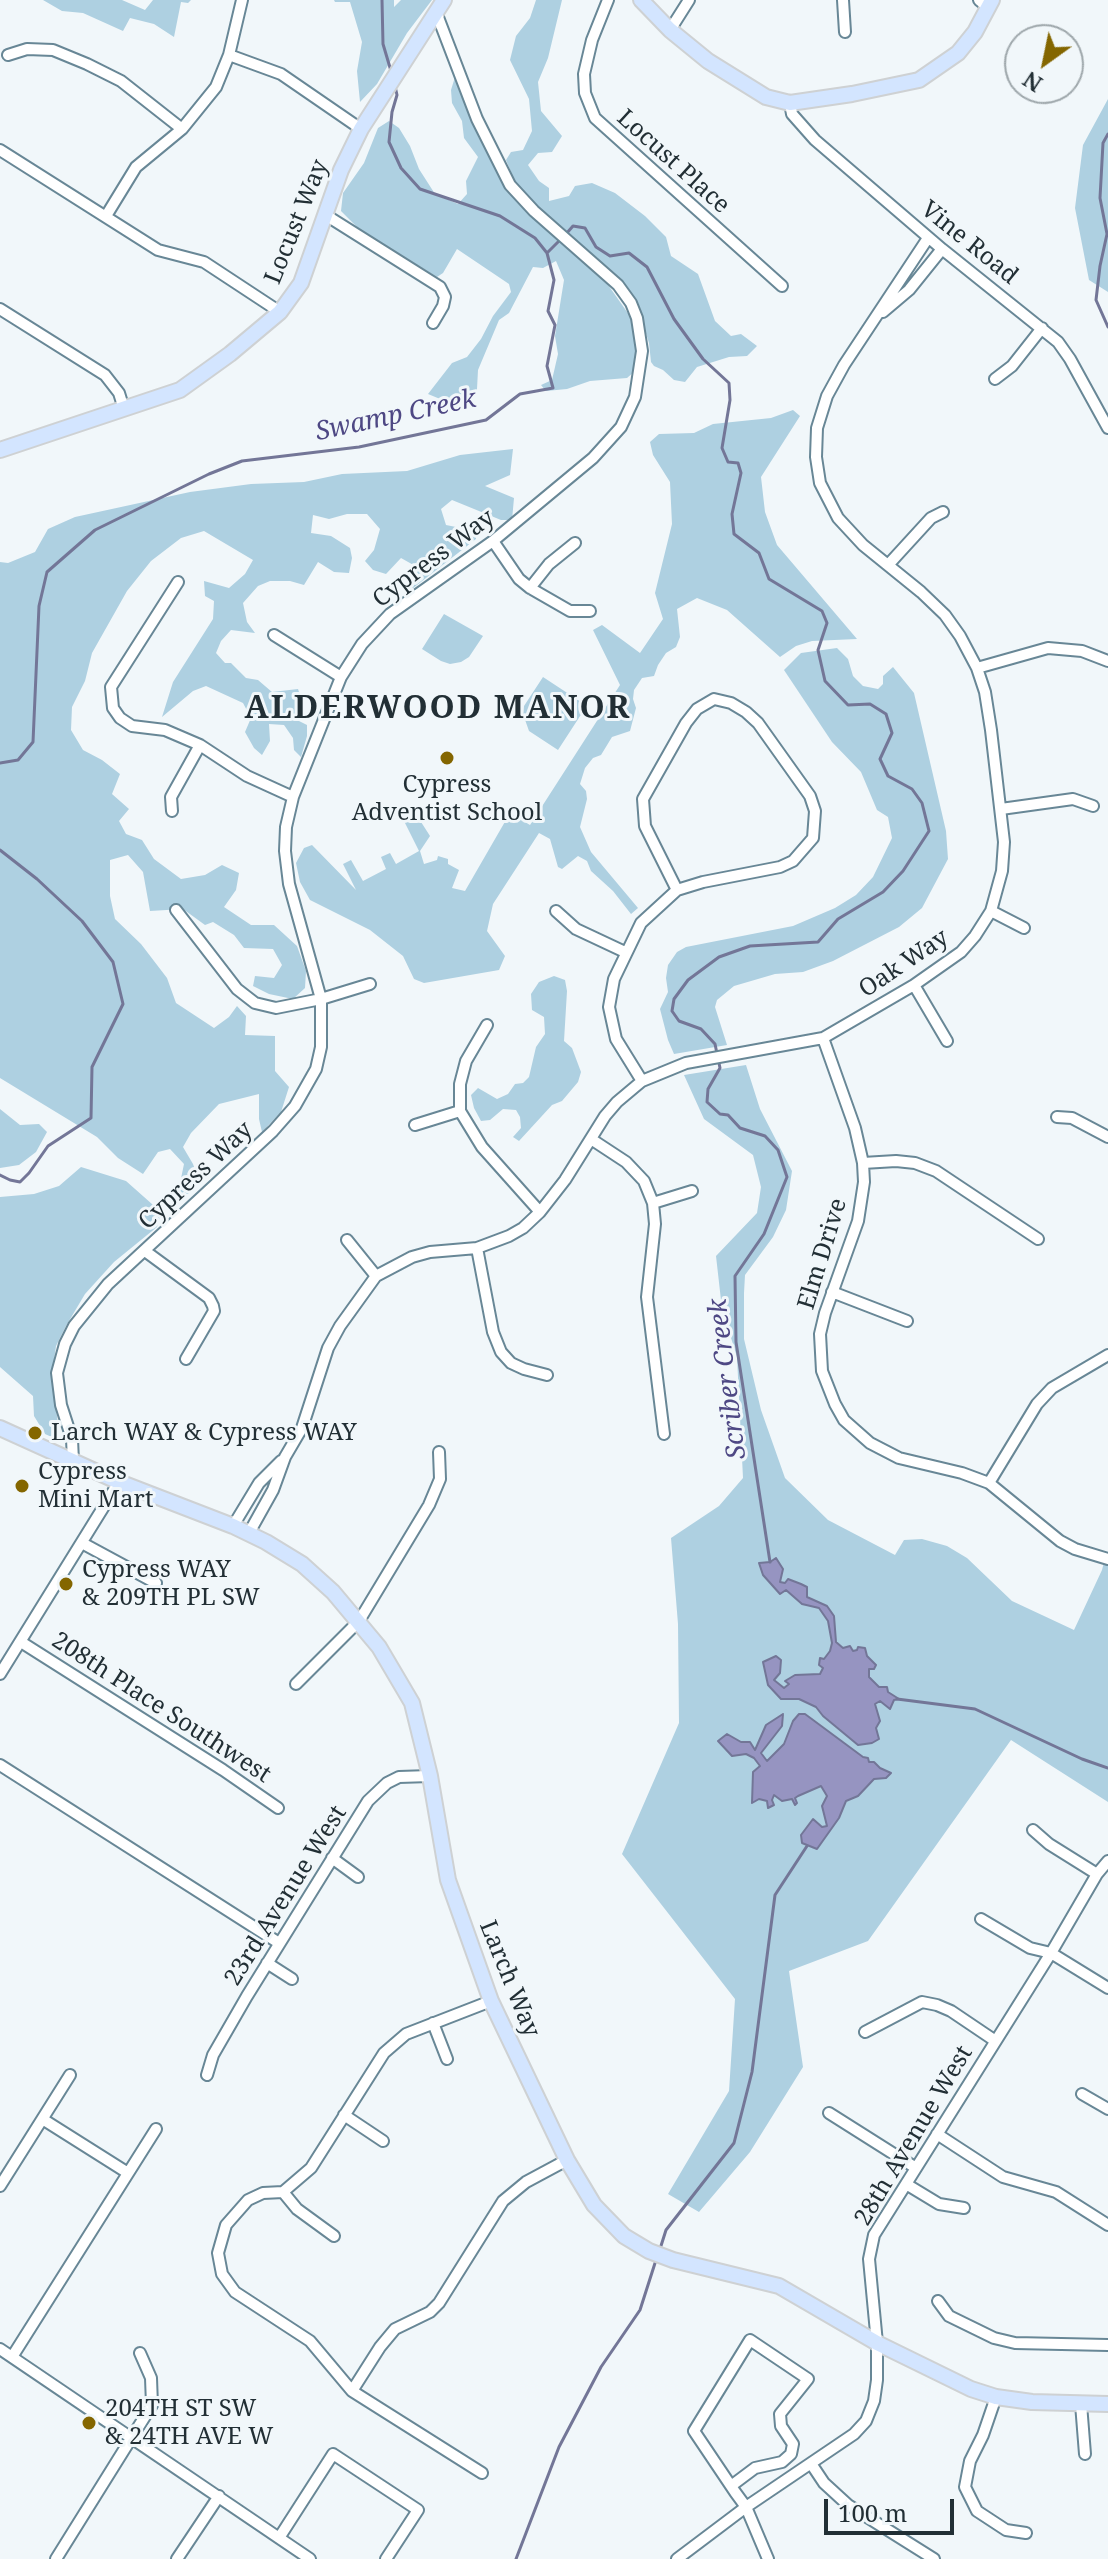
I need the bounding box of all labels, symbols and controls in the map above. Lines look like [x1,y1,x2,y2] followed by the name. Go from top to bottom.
[1004,24,1084,104] north arrow
[1017,65,1047,100] text: N
[611,104,735,220] street label: Locust Place
[259,156,335,288] street label: Locust Way
[915,195,1023,291] street label: Vine Road
[313,384,479,448] water label: Swamp Creek
[367,504,501,614] street label: Cypress Way
[245,690,631,728] district label: ALDERWOOD MANOR
[438,749,456,767] marker: Cypress Adventist School
[352,771,542,827] place label: Cypress Adventist School
[854,924,954,1004] street label: Oak Way
[133,1116,259,1236] street label: Cypress Way
[792,1195,854,1313] street label: Elm Drive
[703,1297,753,1461] water label: Scriber Creek
[51,1419,357,1447] place label: Larch WAY & Cypress WAY
[26,1424,44,1442] marker: Larch WAY & Cypress WAY
[38,1458,153,1514] place label: Cypress Mini Mart
[13,1477,31,1495] marker: Cypress Mini Mart
[82,1556,260,1612] place label: Cypress WAY & 209TH PL SW
[57,1575,75,1593] marker: Cypress WAY & 209TH PL SW
[46,1626,276,1790] street label: 208th Place Southwest
[219,1801,353,1991] street label: 23rd Avenue West
[473,1917,545,2041] street label: Larch Way
[849,2041,979,2231] street label: 28th Avenue West
[105,2395,273,2451] place label: 204TH ST SW & 24TH AVE W
[80,2414,98,2432] marker: 204TH ST SW & 24TH AVE W
[828,2483,958,2533] scale bar
[838,2496,907,2529] text: 100 m

